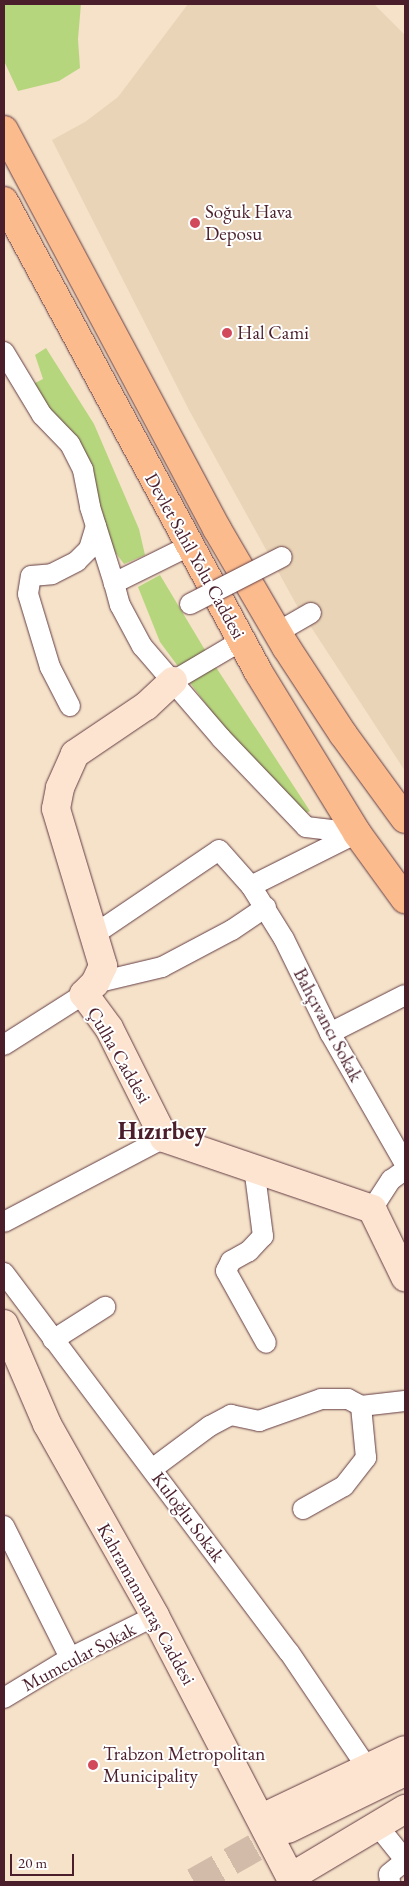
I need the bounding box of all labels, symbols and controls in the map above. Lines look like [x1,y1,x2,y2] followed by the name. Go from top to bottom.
[205,201,292,245] place label: Soğuk Hava Deposu
[189,217,201,229] marker: Soğuk Hava Deposu
[237,322,309,344] place label: Hal Cami
[221,327,233,339] marker: Hal Cami
[140,469,250,643] street label: Devlet Sahil Yolu Caddesi
[288,964,368,1086] street label: Bahçıvancı Sokak
[82,1003,156,1107] street label: Çulha Caddesi
[118,1117,206,1145] district label: Hızırbey
[147,1467,229,1567] street label: Kuloğlu Sokak
[92,1519,200,1689] street label: Kahramanmaraş Caddesi
[18,1618,140,1696] street label: Mumcular Sokak
[103,1743,265,1787] place label: Trabzon Metropolitan Municipality
[87,1759,99,1771] marker: Trabzon Metropolitan Municipality
[12,1844,76,1876] scale bar
[18,1853,47,1872] text: 20 m

